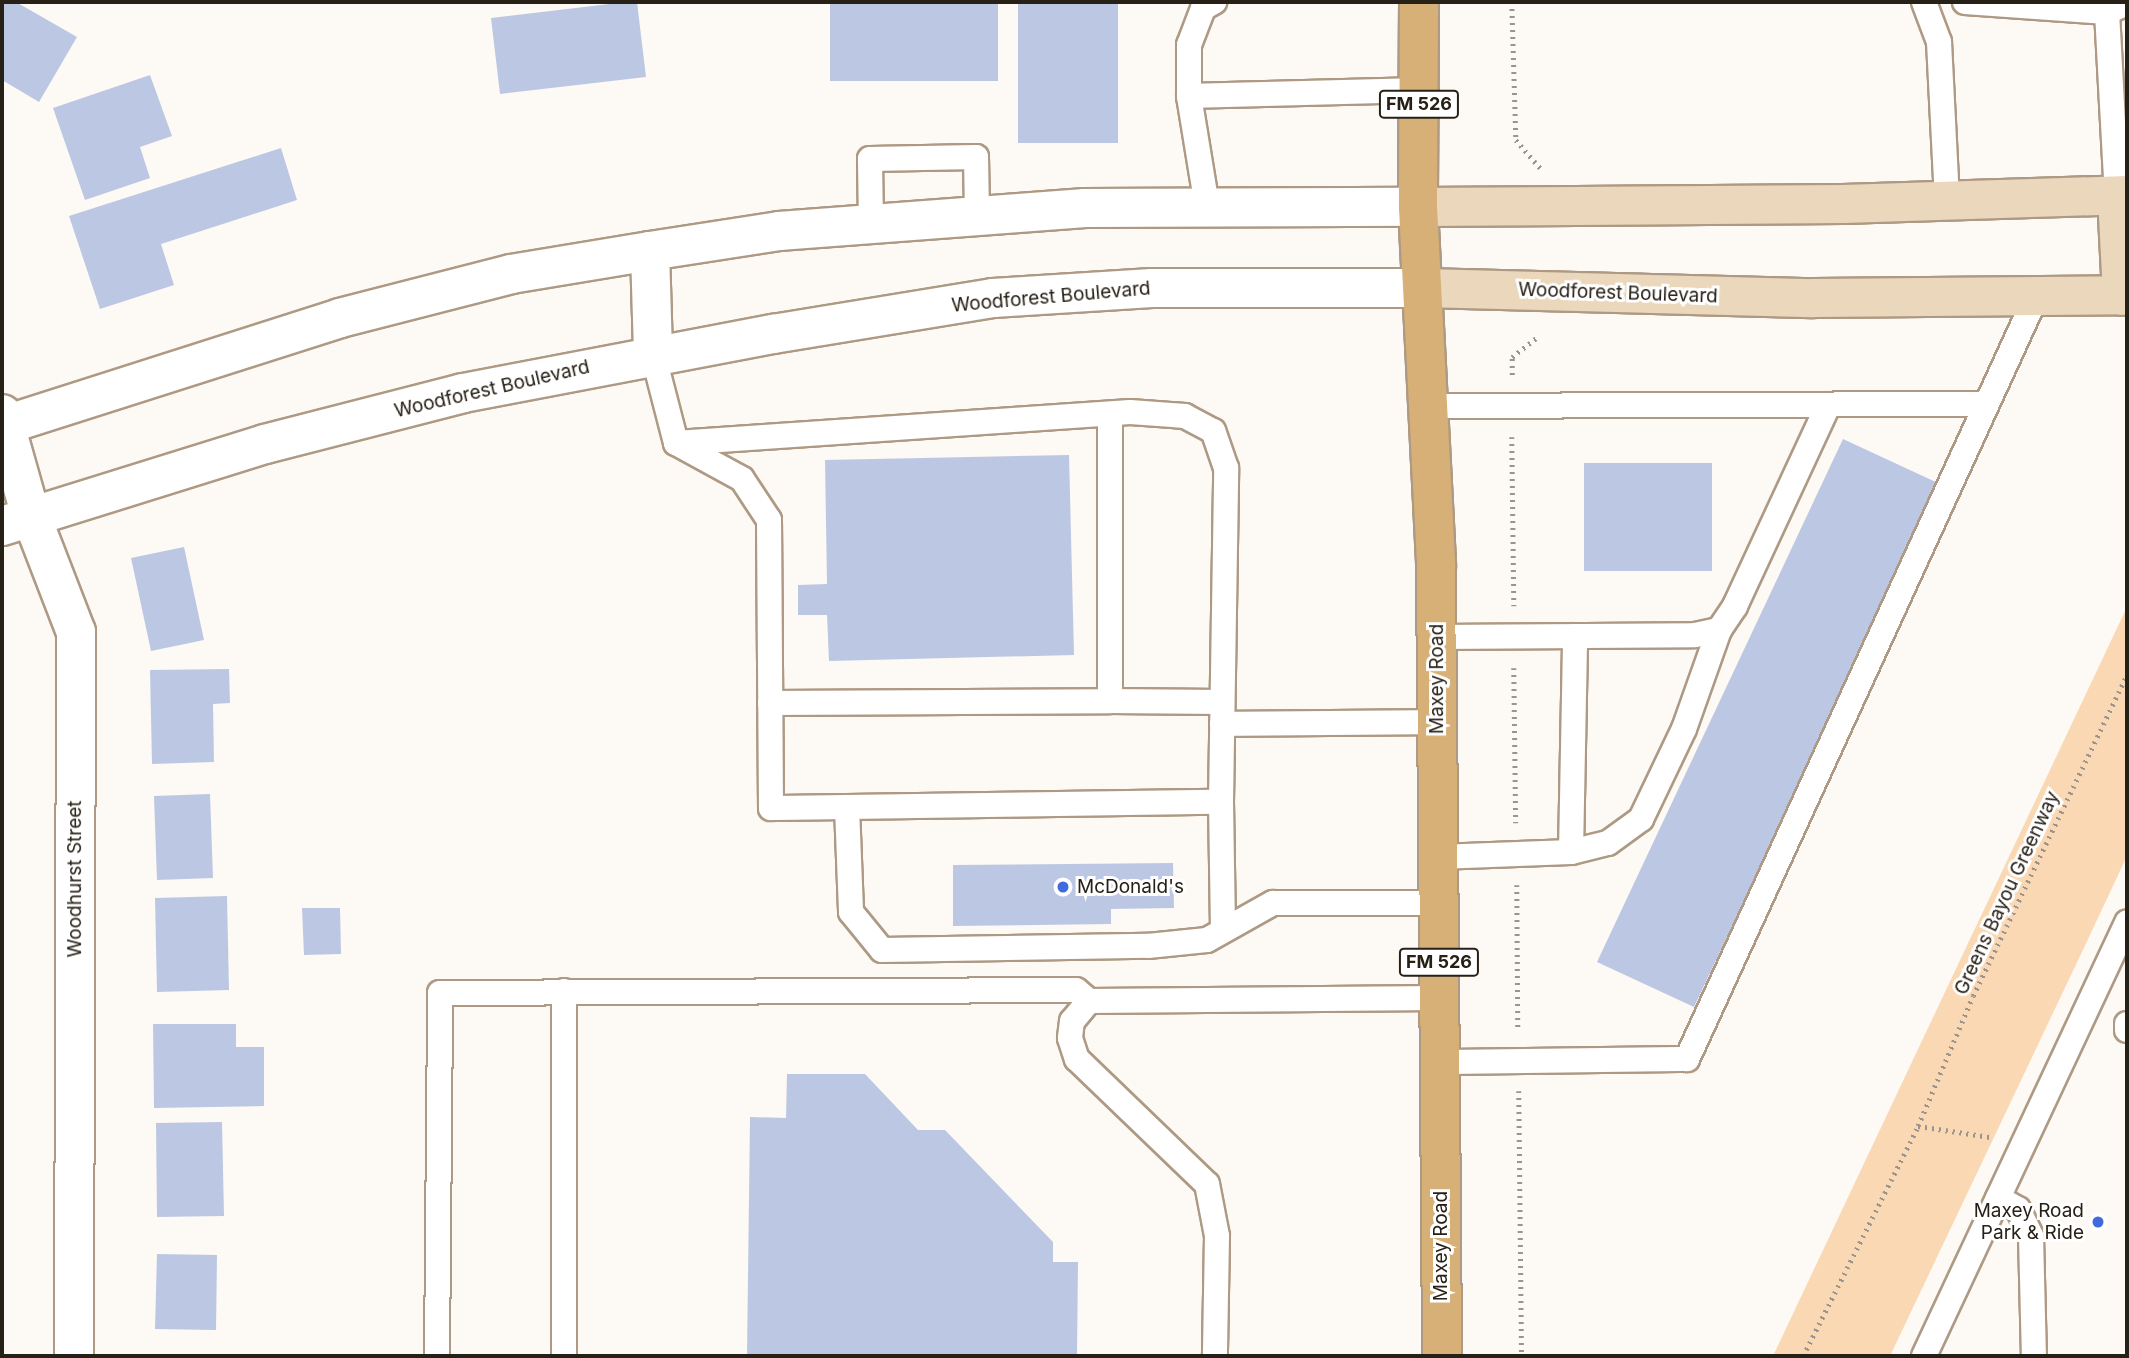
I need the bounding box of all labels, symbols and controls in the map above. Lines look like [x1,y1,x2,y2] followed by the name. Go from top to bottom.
[1379,90,1459,119] road number: FM 526
[951,277,1151,317] street label: Woodforest Boulevard
[1518,278,1718,308] street label: Woodforest Boulevard
[392,355,592,423] street label: Woodforest Boulevard
[1426,624,1448,734] street label: Maxey Road
[1950,788,2064,998] street label: Greens Bayou Greenway
[64,800,86,958] street label: Woodhurst Street
[1077,876,1184,898] place label: McDonald's
[1055,879,1071,895] marker: McDonald's
[1399,947,1479,976] road number: FM 526
[1430,1191,1452,1301] street label: Maxey Road
[1974,1200,2084,1244] place label: Maxey Road Park & Ride
[2090,1214,2106,1230] marker: Maxey Road Park & Ride

